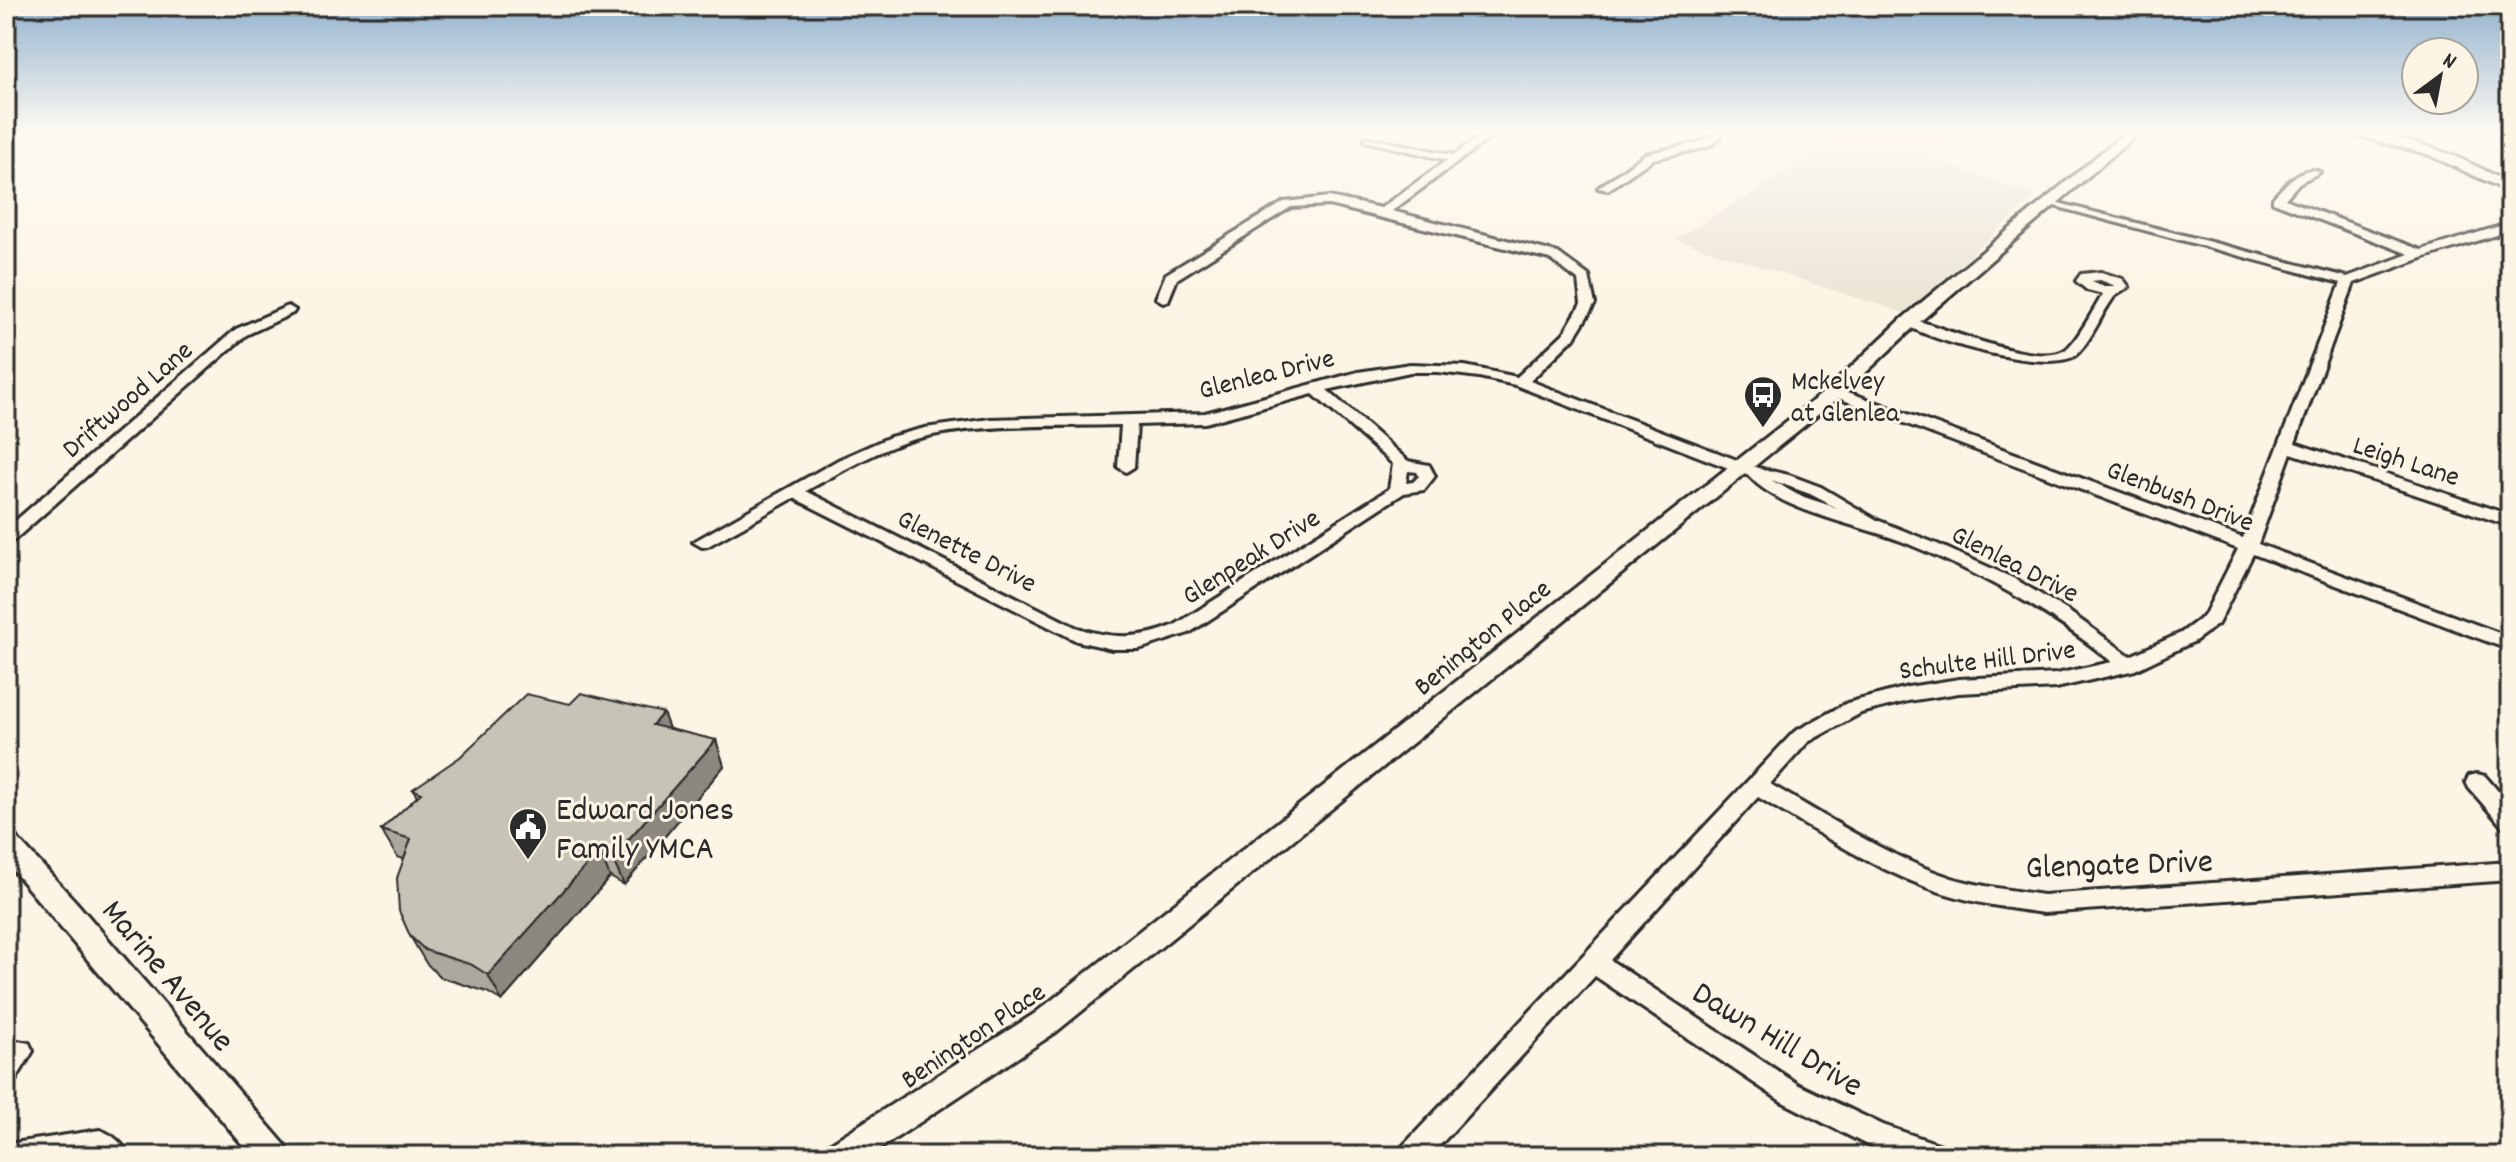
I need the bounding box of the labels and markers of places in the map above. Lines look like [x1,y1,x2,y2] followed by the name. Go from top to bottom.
[1791,364,1900,436] place label: Mckelvey at Glenlea
[1742,374,1784,429] bus stop icon: Mckelvey at Glenlea
[556,788,734,876] place label: Edward Jones Family YMCA
[507,806,549,861] public building icon: Edward Jones Family YMCA

